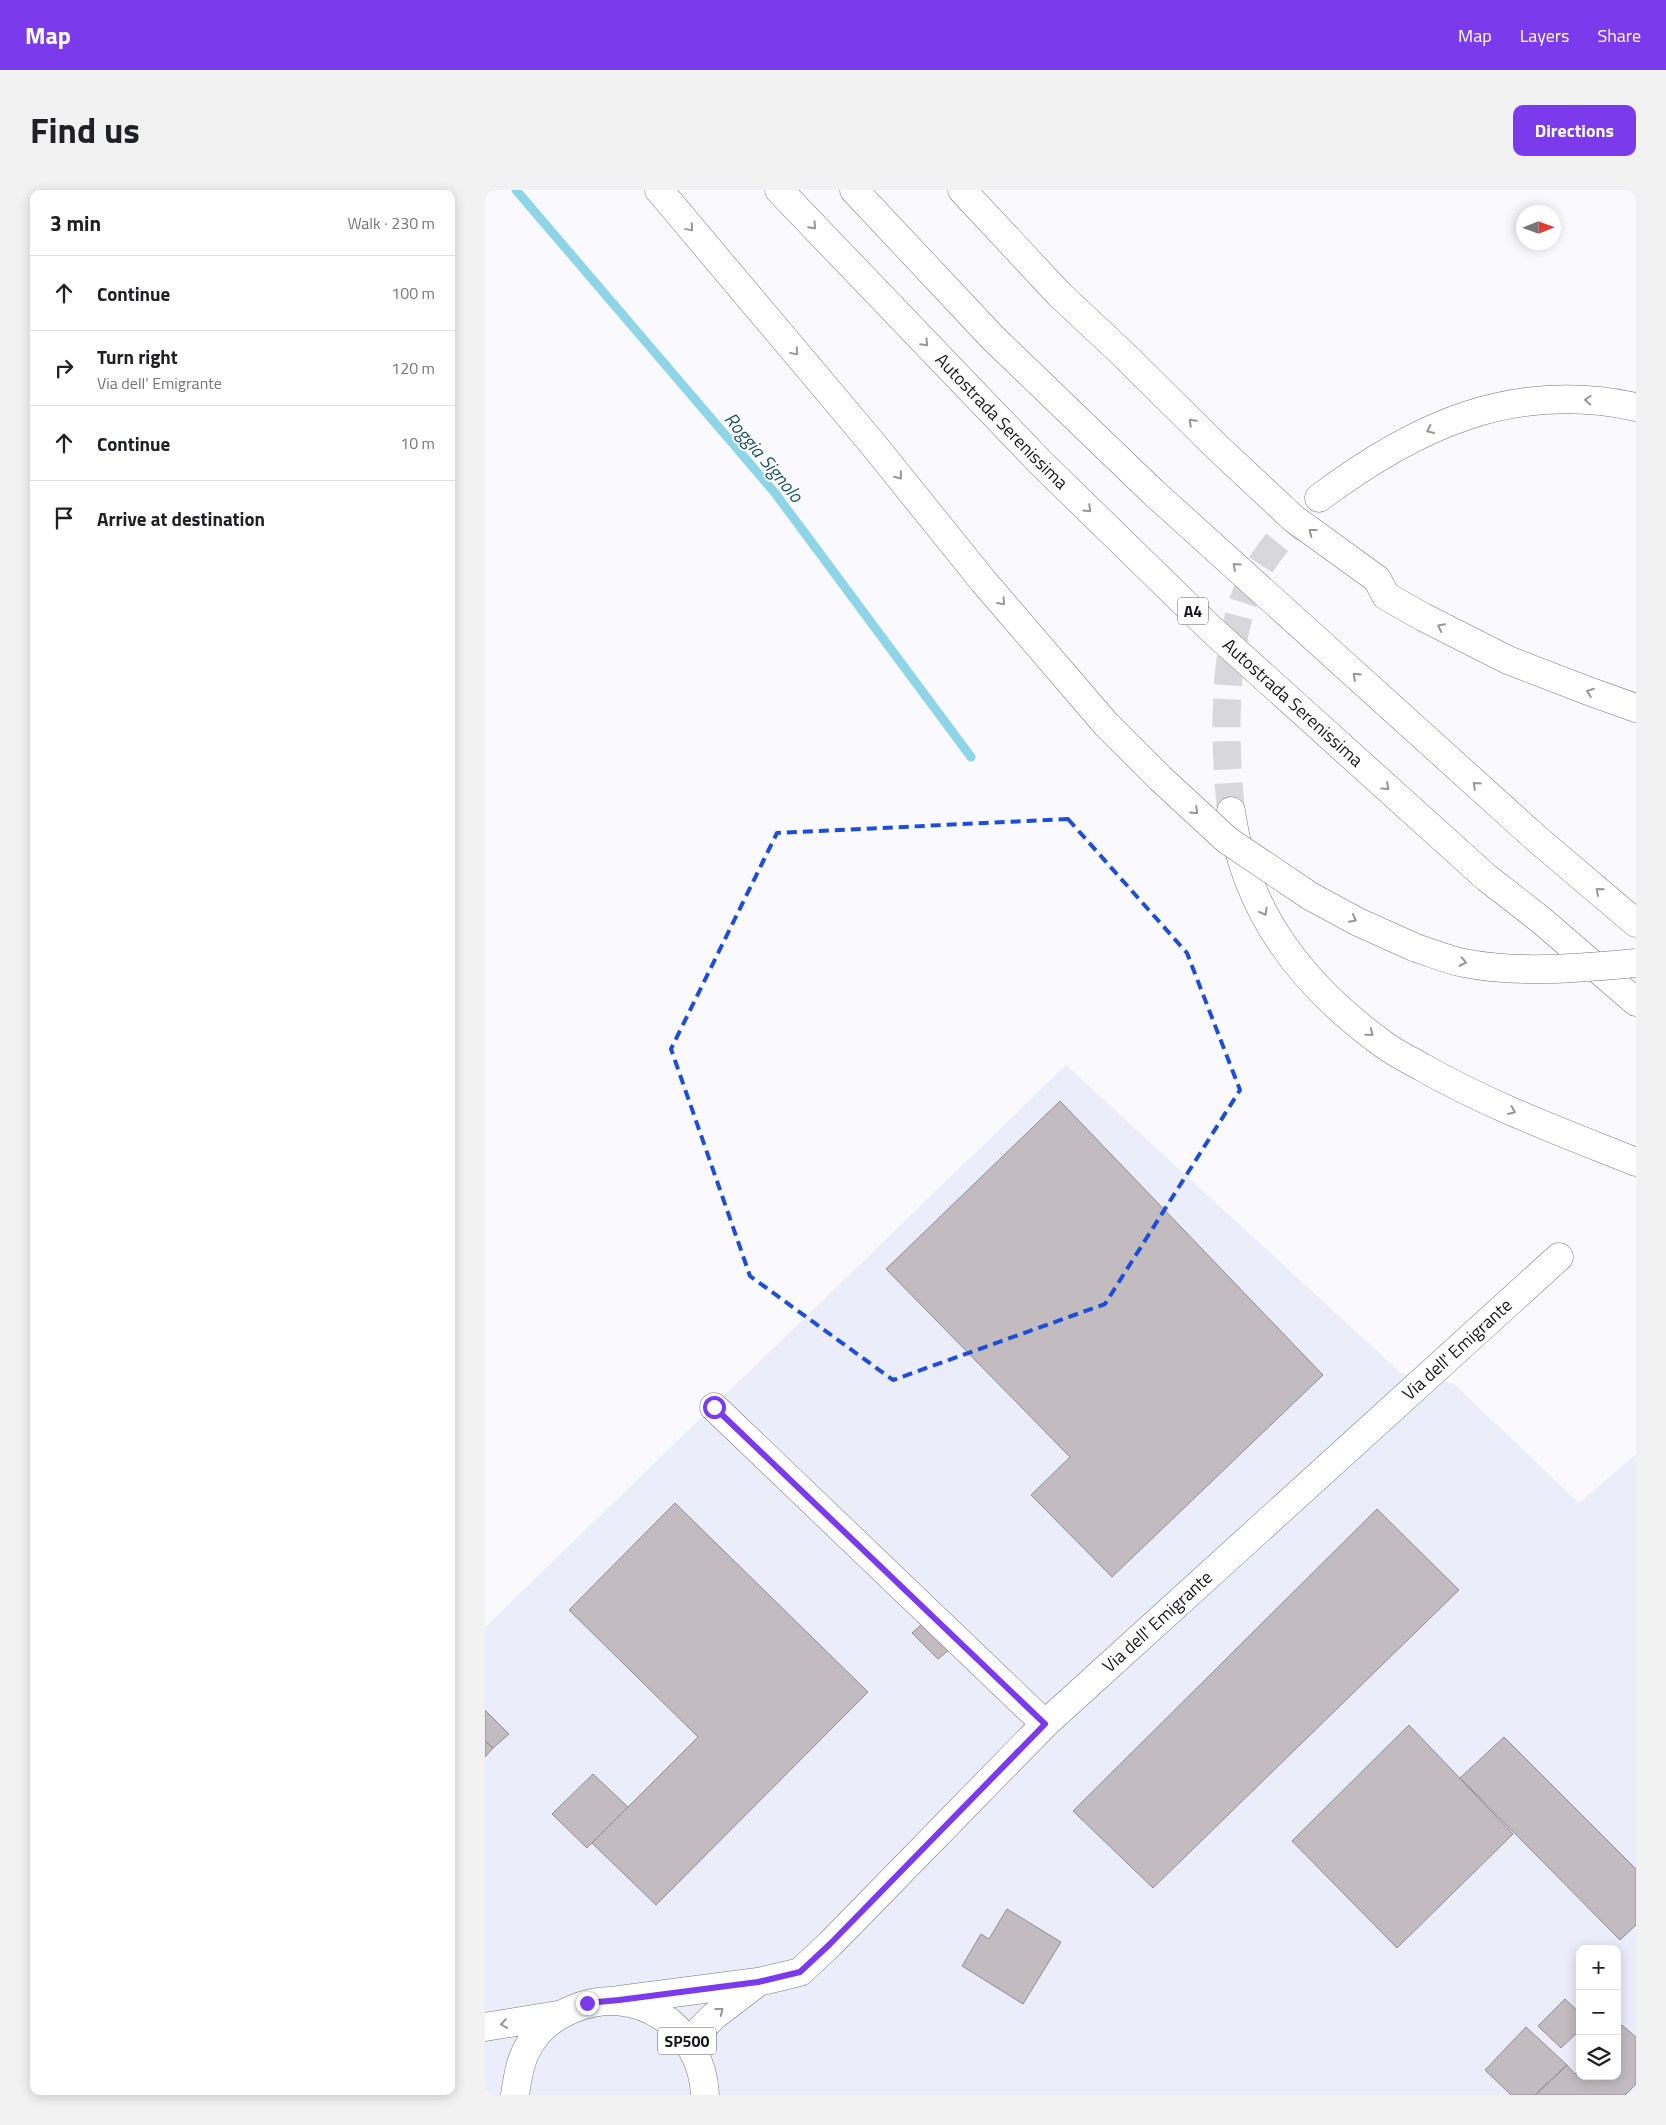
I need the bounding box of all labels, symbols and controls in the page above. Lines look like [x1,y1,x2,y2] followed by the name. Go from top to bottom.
[25,17,71,53] text: Map
[1458,22,1492,49] text: Map
[1520,22,1569,49] text: Layers
[1597,22,1641,49] text: Share
[30,103,140,157] text: Find us
[1513,105,1636,156] button: Directions
[1516,205,1561,250] north arrow
[50,207,101,239] text: 3 min
[347,211,435,235] text: Walk · 230 m
[807,220,816,229] one-way arrow
[685,222,694,231] one-way arrow
[50,279,78,307] icon: ahead
[97,279,170,308] text: Continue
[391,281,435,305] text: 100 m
[919,337,928,346] one-way arrow
[97,342,178,371] text: Turn right
[789,346,797,355] one-way arrow
[929,347,1075,495] street label: Autostrada Serenissima
[50,354,78,382] icon: right
[391,356,435,380] text: 120 m
[97,371,222,395] text: Via dell' Emigrante
[1584,394,1592,405] one-way arrow
[718,405,811,509] water label: Roggia Signolo
[1189,419,1198,428] one-way arrow
[1426,423,1435,434] one-way arrow
[50,429,78,457] icon: ahead
[97,429,170,458] text: Continue
[400,431,435,455] text: 10 m
[894,471,903,480] one-way arrow
[1082,503,1091,512] one-way arrow
[50,504,78,532] icon: arrive
[97,504,265,533] text: Arrive at destination
[1308,529,1318,538] one-way arrow
[1232,563,1241,572] one-way arrow
[996,597,1005,606] one-way arrow
[1178,598,1208,624] road number: A4
[1437,623,1446,633] one-way arrow
[1217,632,1369,773] street label: Autostrada Serenissima
[1352,673,1361,682] one-way arrow
[1586,688,1595,698] one-way arrow
[1380,781,1389,790] one-way arrow
[1473,781,1482,790] one-way arrow
[1190,805,1199,814] one-way arrow
[1595,888,1604,897] one-way arrow
[1258,907,1268,916] one-way arrow
[1348,913,1357,923] one-way arrow
[1458,956,1467,967] one-way arrow
[1364,1028,1373,1037] one-way arrow
[1507,1105,1516,1116] one-way arrow
[1396,1292,1518,1406] street label: Via dell' Emigrante
[703,1396,726,1419] route start
[1096,1564,1218,1679] street label: Via dell' Emigrante
[1576,1945,1621,2080] map controls
[1576,1945,1621,1990] button: +
[1576,1990,1621,2035] button: −
[576,1992,599,2015] route end
[714,2009,723,2017] one-way arrow
[500,2018,509,2028] one-way arrow
[658,2028,716,2054] road number: SP500
[1576,2035,1621,2080] button: layers

